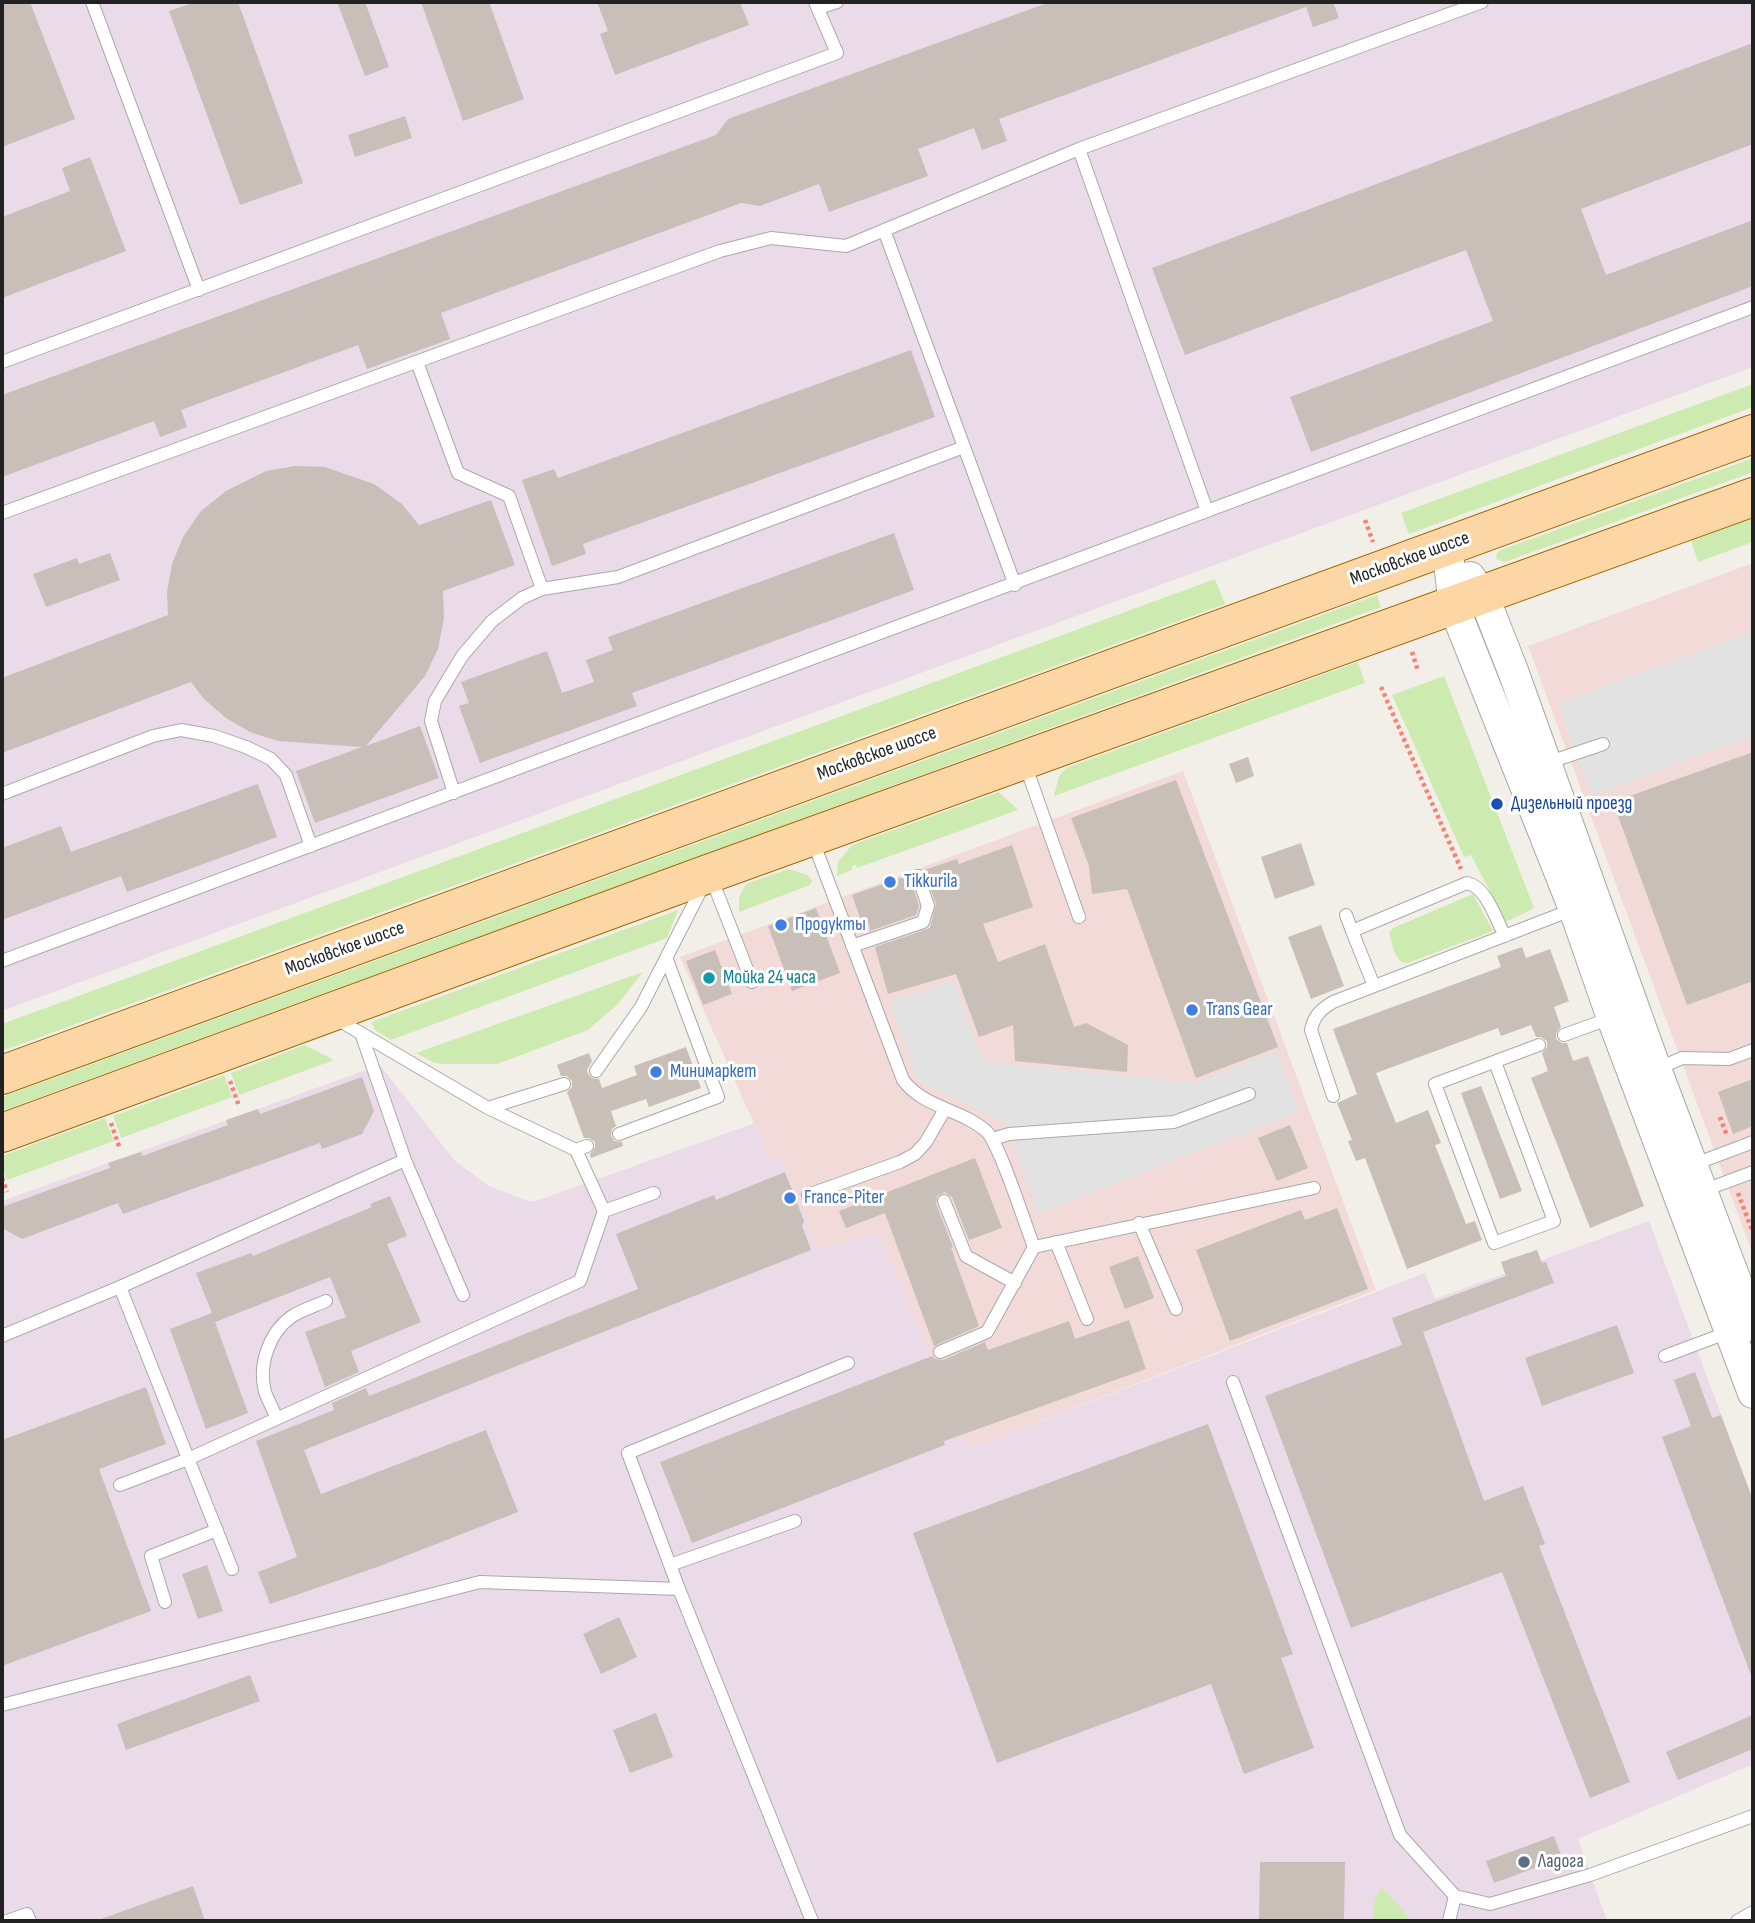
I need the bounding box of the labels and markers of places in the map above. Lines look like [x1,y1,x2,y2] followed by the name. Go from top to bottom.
[1511,793,1632,815] place label: Дизельный проезд
[1489,796,1505,812] marker: Дизельный проезд
[904,871,958,893] place label: Tikkurila
[882,874,898,890] marker: Tikkurila
[795,914,866,936] place label: Продукты
[773,917,789,933] marker: Продукты
[723,967,816,989] place label: Мойка 24 часа
[701,970,717,986] marker: Мойка 24 часа
[1206,999,1273,1021] place label: Trans Gear
[1184,1002,1200,1018] marker: Trans Gear
[670,1061,756,1083] place label: Минимаркет
[648,1064,664,1080] marker: Минимаркет
[804,1187,884,1209] place label: France-Piter
[782,1190,798,1206] marker: France-Piter
[1538,1851,1584,1873] place label: Ладога
[1516,1854,1532,1870] marker: Ладога

